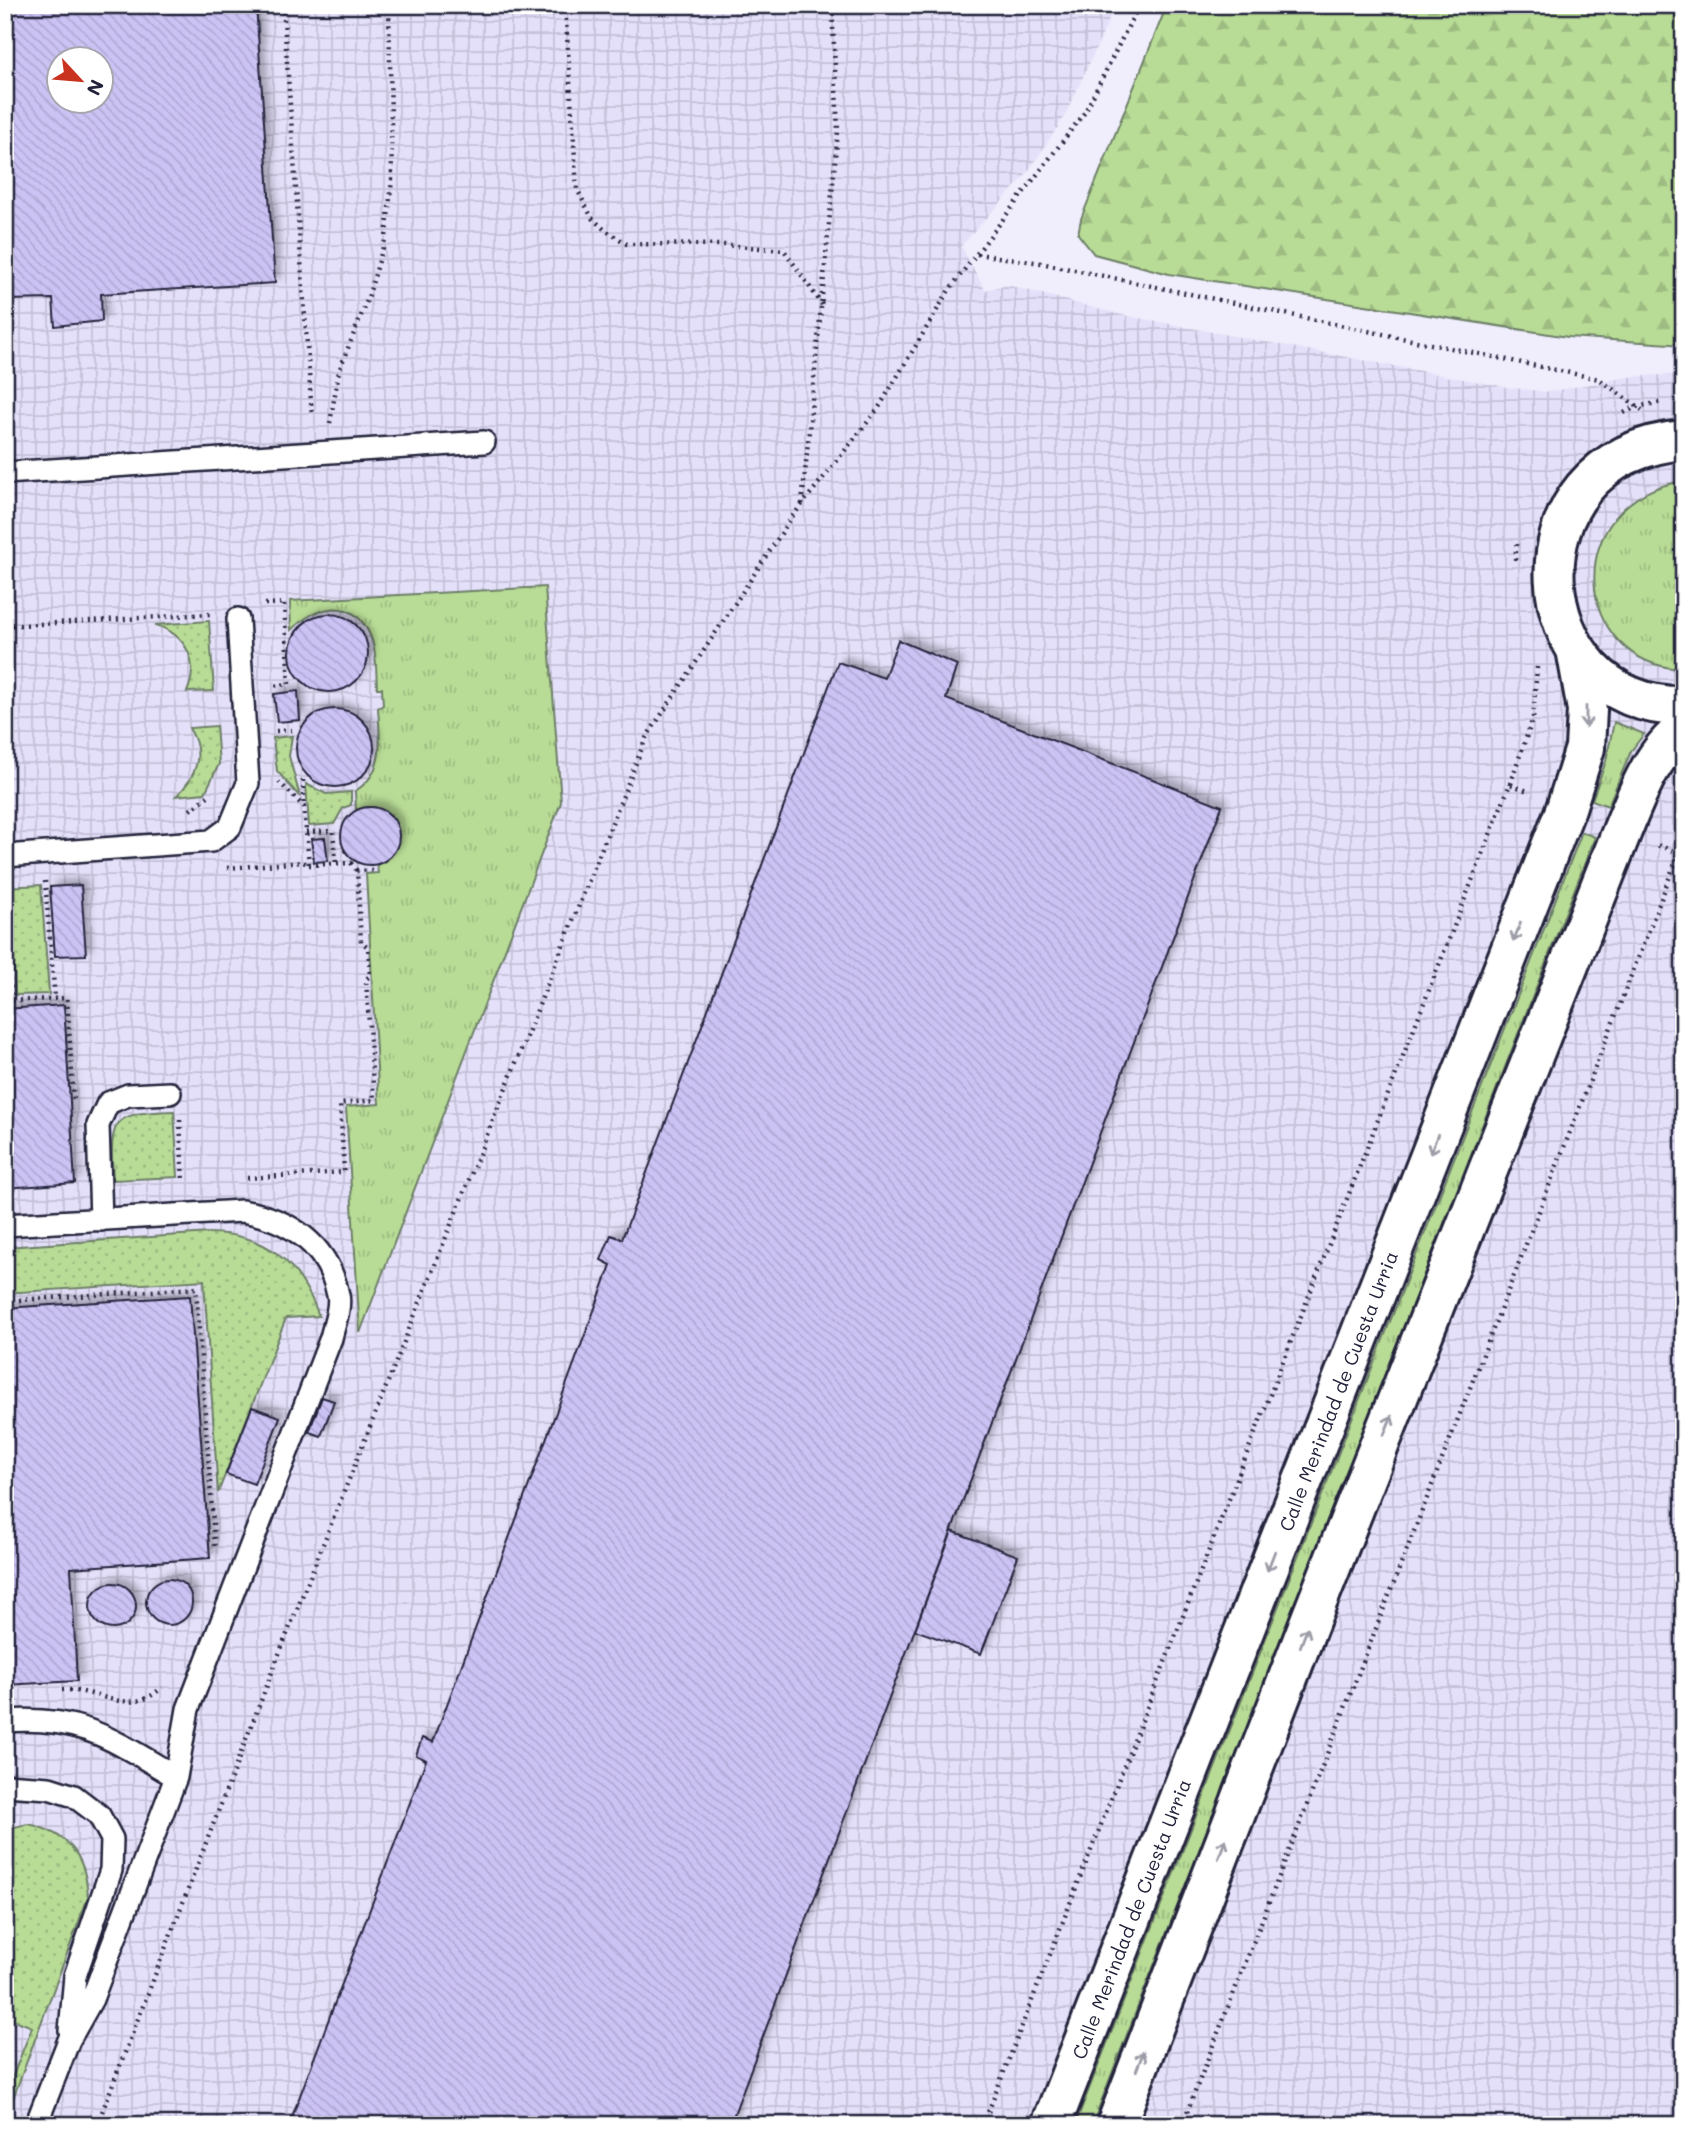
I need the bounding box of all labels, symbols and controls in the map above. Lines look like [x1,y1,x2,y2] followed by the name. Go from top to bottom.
[46,46,116,116] north arrow
[81,76,110,100] text: N
[1579,705,1593,728] one-way arrow
[1510,921,1523,942] one-way arrow
[1427,1133,1440,1154] one-way arrow
[1273,1247,1403,1535] street label: Calle Merindad de Cuesta Urria
[1383,1415,1396,1437] one-way arrow
[1264,1550,1277,1572] one-way arrow
[1299,1626,1312,1648] one-way arrow
[1066,1775,1196,2063] street label: Calle Merindad de Cuesta Urria
[1217,1838,1230,1860] one-way arrow
[1135,2051,1148,2072] one-way arrow

